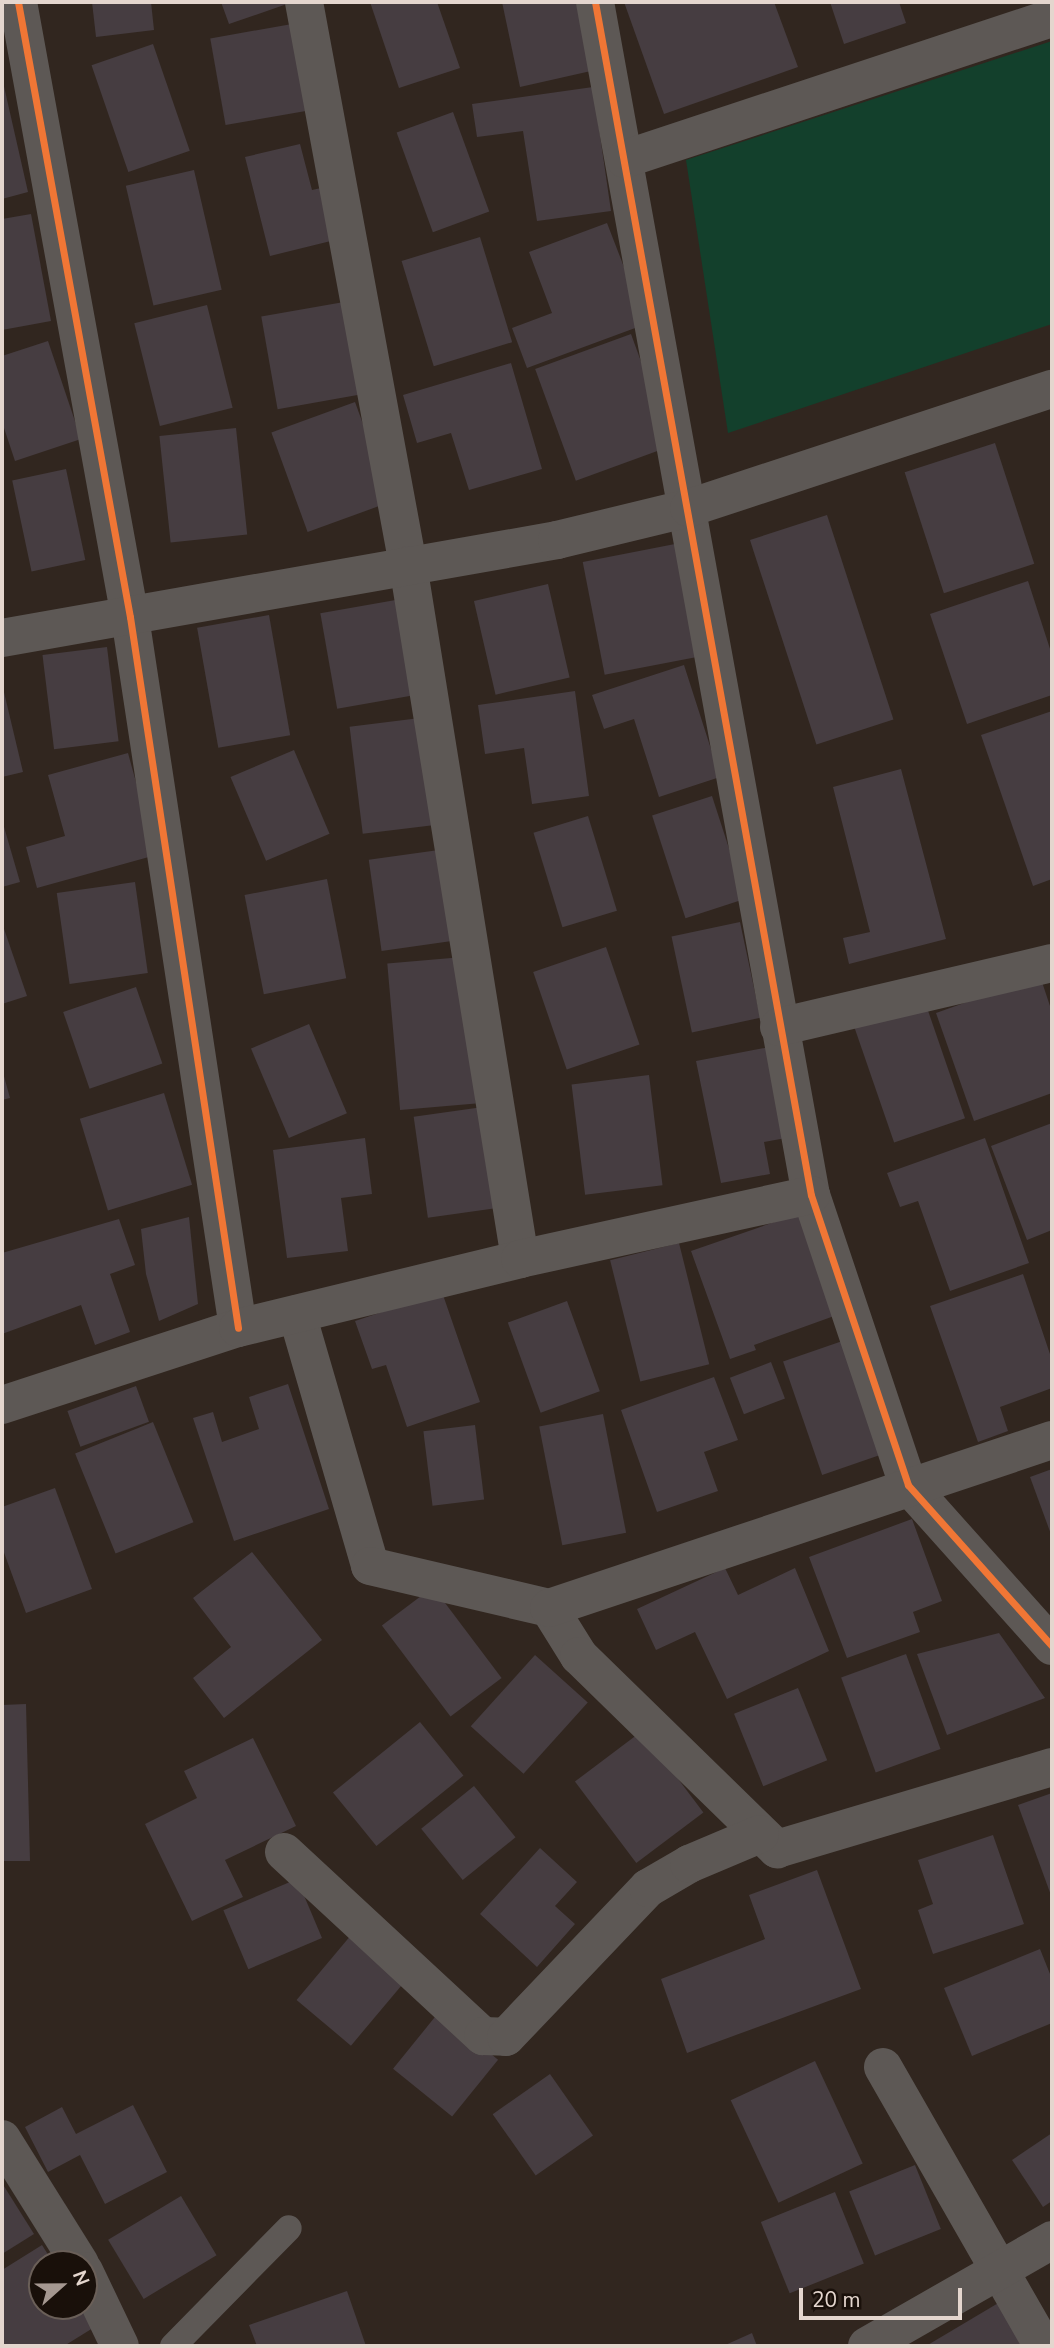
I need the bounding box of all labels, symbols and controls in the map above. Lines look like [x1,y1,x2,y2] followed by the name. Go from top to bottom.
[28,2250,98,2320] north arrow
[66,2267,95,2289] text: N
[802,2274,965,2318] scale bar
[812,2286,861,2314] text: 20 m

